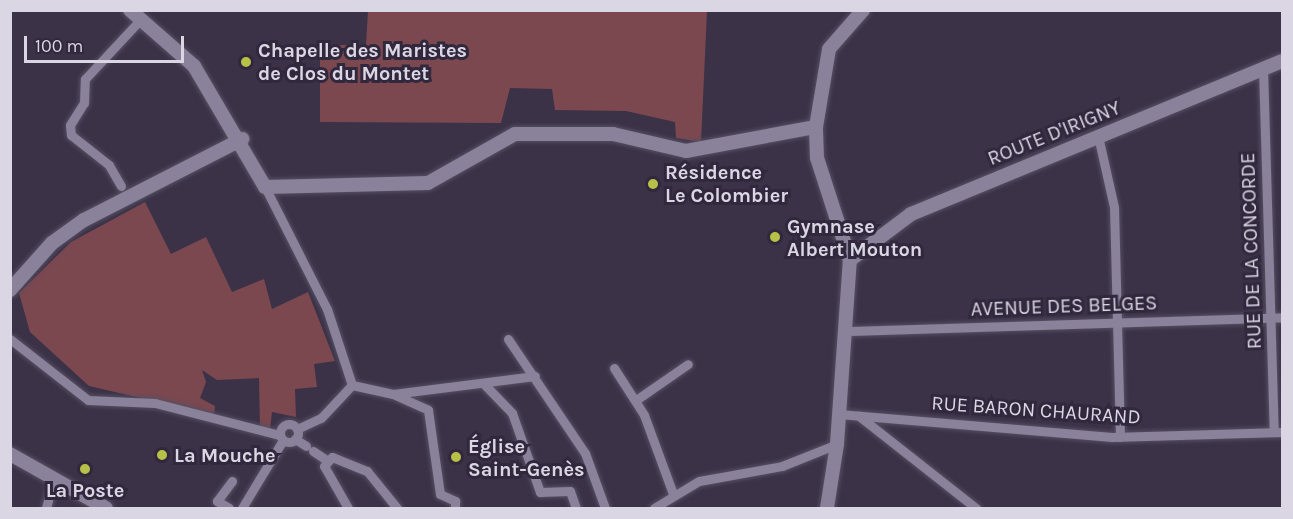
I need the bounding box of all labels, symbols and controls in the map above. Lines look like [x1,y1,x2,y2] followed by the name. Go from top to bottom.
[27,24,188,62] scale bar
[35,35,83,57] text: 100 m
[258,39,467,86] place label: Chapelle des Maristes de Clos du Montet
[239,55,253,69] marker: Chapelle des Maristes de Clos du Montet
[984,95,1124,171] street label: ROUTE D'IRIGNY
[1236,152,1266,350] street label: RUE DE LA CONCORDE
[665,160,788,207] place label: Résidence Le Colombier
[646,177,660,191] marker: Résidence Le Colombier
[787,214,922,261] place label: Gymnase Albert Mouton
[768,230,782,244] marker: Gymnase Albert Mouton
[970,291,1158,321] street label: AVENUE DES BELGES
[931,391,1141,429] street label: RUE BARON CHAURAND
[468,434,585,481] place label: Église Saint-Genès
[174,443,276,467] place label: La Mouche
[155,448,169,462] marker: La Mouche
[449,450,463,464] marker: Église Saint-Genès
[78,462,92,476] marker: La Poste
[46,478,124,502] place label: La Poste

